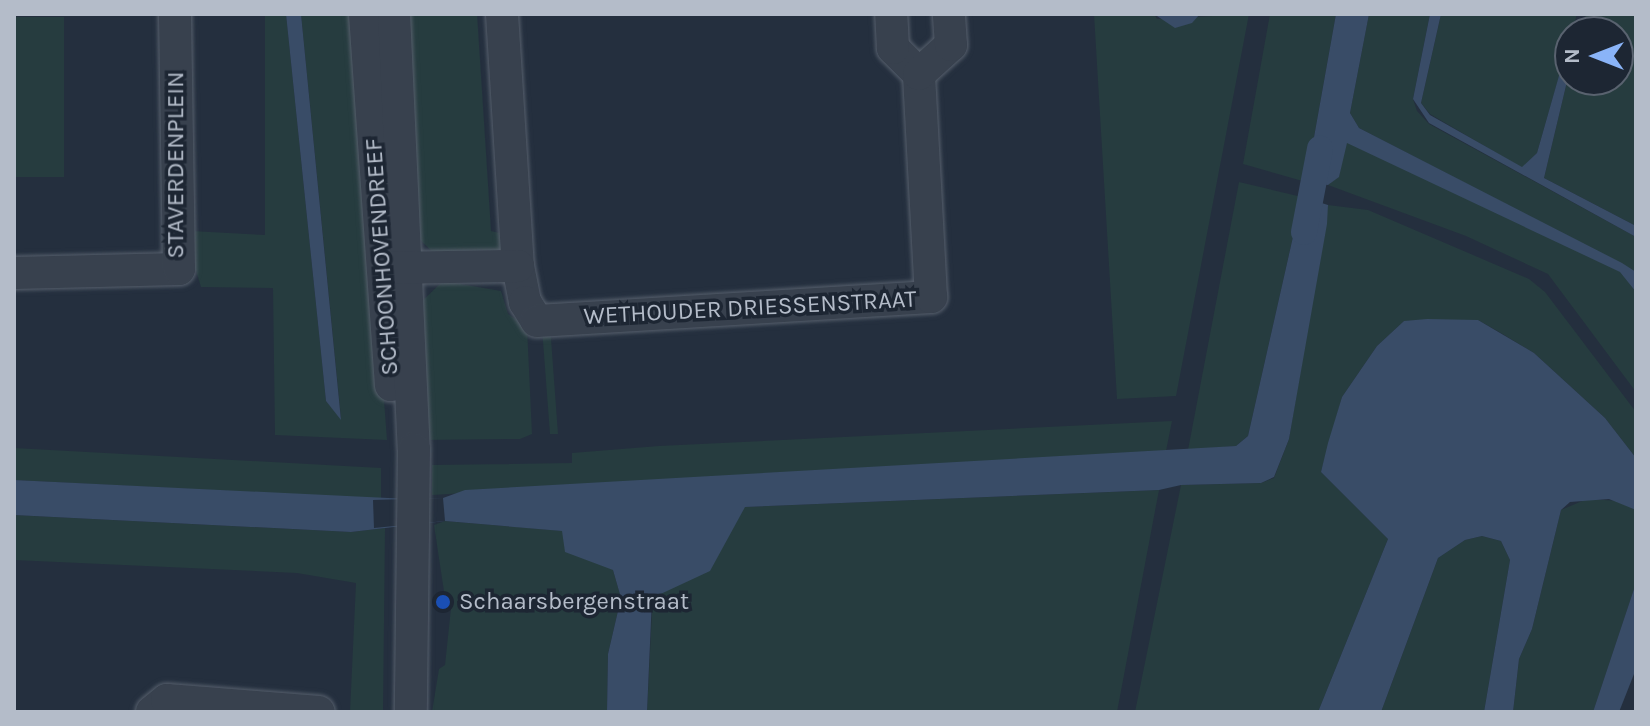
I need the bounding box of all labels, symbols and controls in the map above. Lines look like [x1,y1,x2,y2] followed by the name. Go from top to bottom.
[1554,16,1634,96] north arrow
[1559,48,1585,64] text: N
[162,71,190,259] street label: STAVERDENPLEIN
[359,138,405,376] street label: SCHOONHOVENDREEF
[583,285,917,331] street label: WETHOUDER DRIESSENSTRAAT
[459,588,689,616] place label: Schaarsbergenstraat
[434,593,452,611] marker: Schaarsbergenstraat

